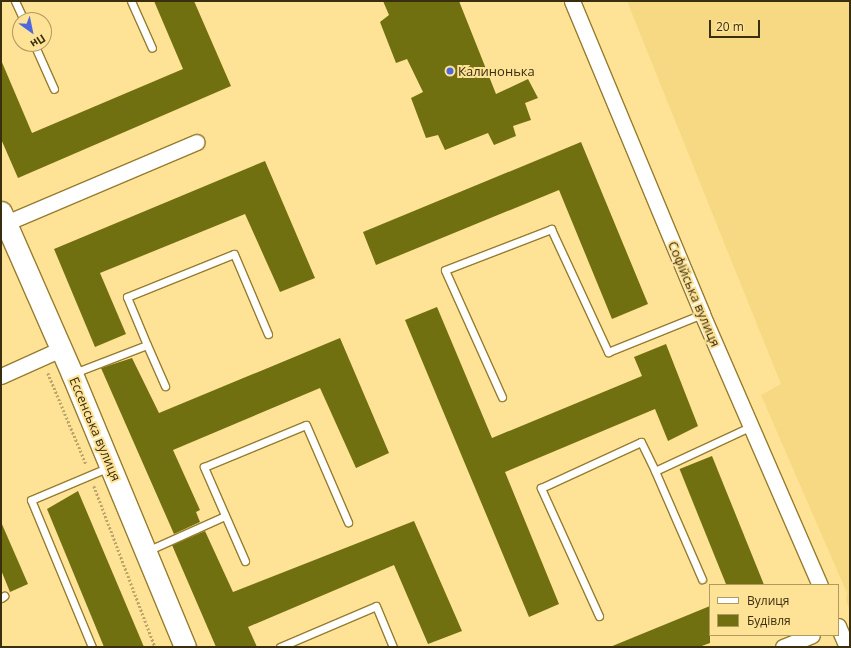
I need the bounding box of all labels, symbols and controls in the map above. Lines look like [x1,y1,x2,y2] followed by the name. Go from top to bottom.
[12,12,52,52] north arrow
[711,12,762,38] scale bar
[716,18,744,35] text: 20 m
[28,31,49,52] text: Пн
[458,63,535,79] place label: Калинонька
[445,66,455,76] marker: Калинонька
[665,239,723,349] street label: Софійська вулиця
[66,375,124,483] street label: Ессенська вулиця
[709,584,839,636] legend
[747,592,789,609] text: Вулиця
[747,612,791,629] text: Будівля

